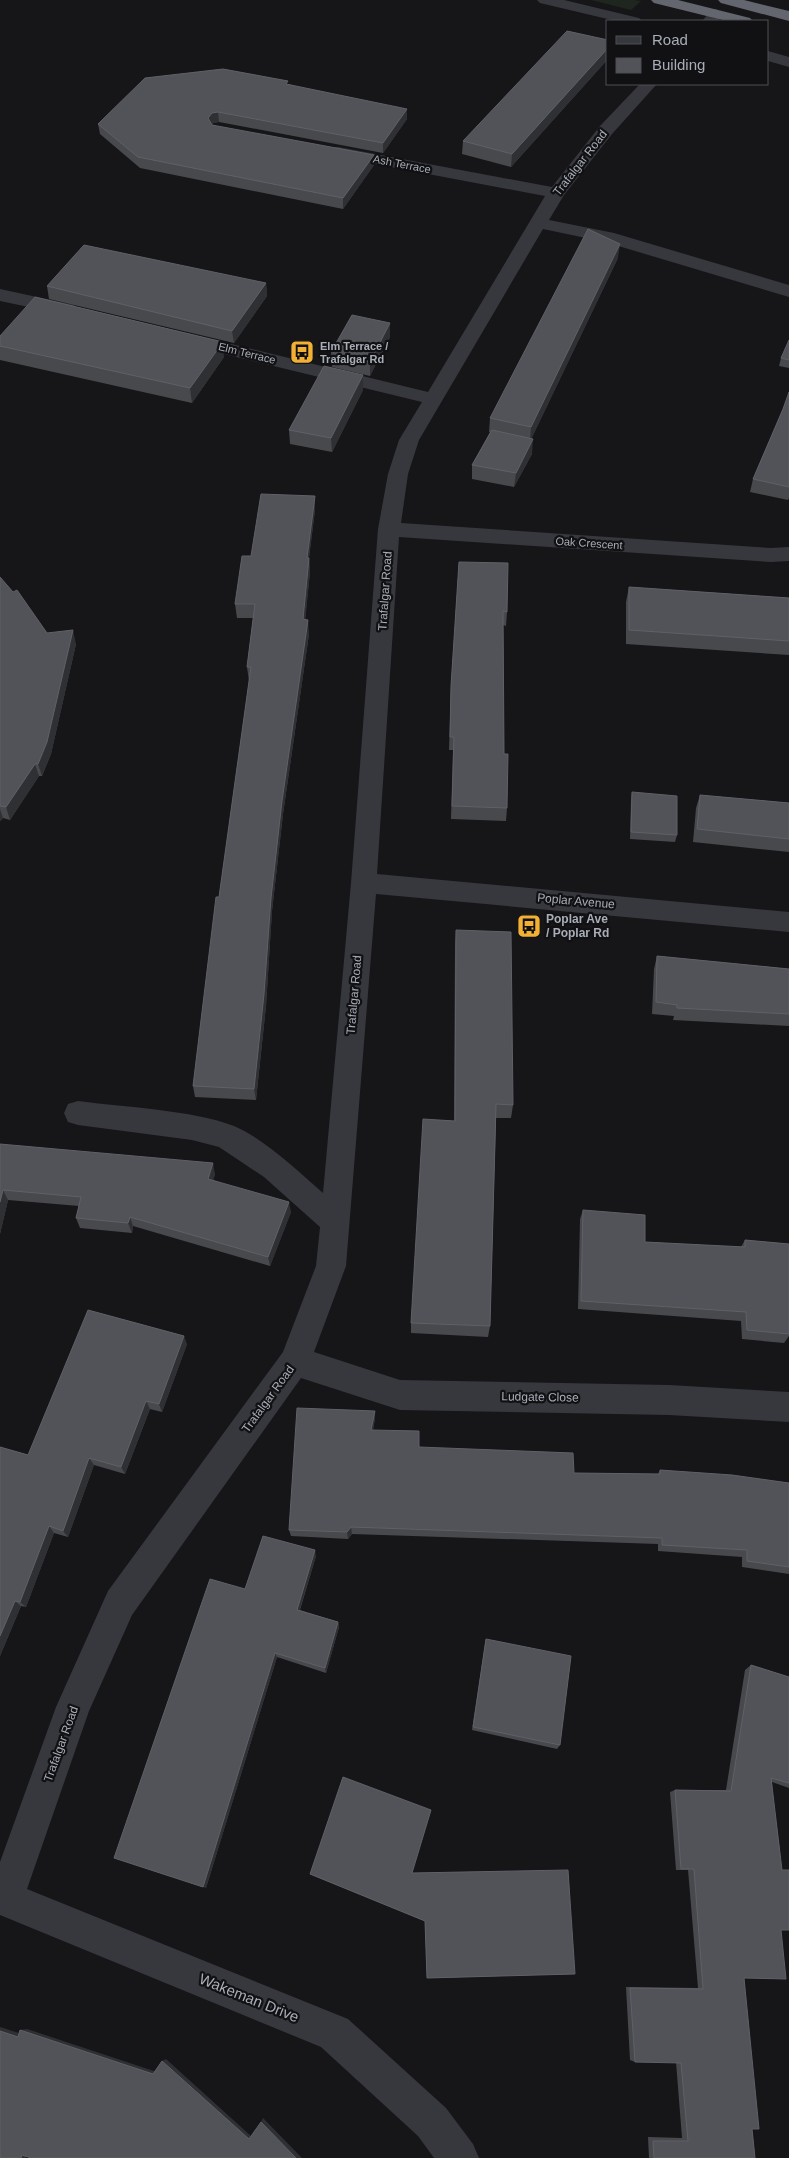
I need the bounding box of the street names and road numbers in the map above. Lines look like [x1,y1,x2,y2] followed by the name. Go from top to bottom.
[550,127,610,199] street label: Trafalgar Road
[372,153,432,175] street label: Ash Terrace
[217,340,277,366] street label: Elm Terrace
[555,535,623,551] street label: Oak Crescent
[375,551,395,631] street label: Trafalgar Road
[537,891,616,911] street label: Poplar Avenue
[344,955,364,1035] street label: Trafalgar Road
[239,1363,297,1435] street label: Trafalgar Road
[501,1389,579,1405] street label: Ludgate Close
[41,1704,81,1784] street label: Trafalgar Road
[197,1970,302,2025] street label: Wakeman Drive

